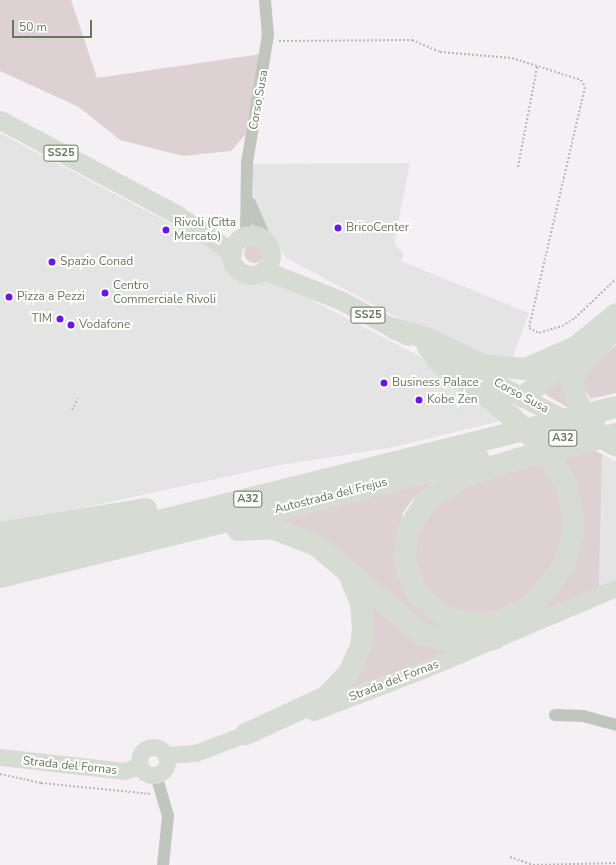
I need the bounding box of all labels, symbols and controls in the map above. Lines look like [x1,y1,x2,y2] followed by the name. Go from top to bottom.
[14,12,94,38] scale bar
[19,19,47,35] text: 50 m
[247,69,271,131] street label: Corso Susa
[43,144,79,162] road number: SS25
[174,216,236,244] place label: Rivoli (Citta Mercato)
[346,221,409,235] place label: BricoCenter
[333,223,343,233] marker: BricoCenter
[161,225,171,235] marker: Rivoli (Citta Mercato)
[60,255,133,269] place label: Spazio Conad
[47,257,57,267] marker: Spazio Conad
[113,279,216,307] place label: Centro Commerciale Rivoli
[100,288,110,298] marker: Centro Commerciale Rivoli
[17,290,85,304] place label: Pizza a Pezzi
[4,292,14,302] marker: Pizza a Pezzi
[350,306,386,324] road number: SS25
[31,312,52,326] place label: TIM
[55,314,65,324] marker: TIM
[79,318,130,332] place label: Vodafone
[66,320,76,330] marker: Vodafone
[491,375,551,417] street label: Corso Susa
[392,376,479,390] place label: Business Palace
[379,378,389,388] marker: Business Palace
[427,393,478,407] place label: Kobe Zen
[414,395,424,405] marker: Kobe Zen
[548,429,578,447] road number: A32
[273,475,389,517] street label: Autostrada del Frejus
[233,490,263,508] road number: A32
[347,657,441,705] street label: Strada del Fornas
[22,754,118,778] street label: Strada del Fornas

